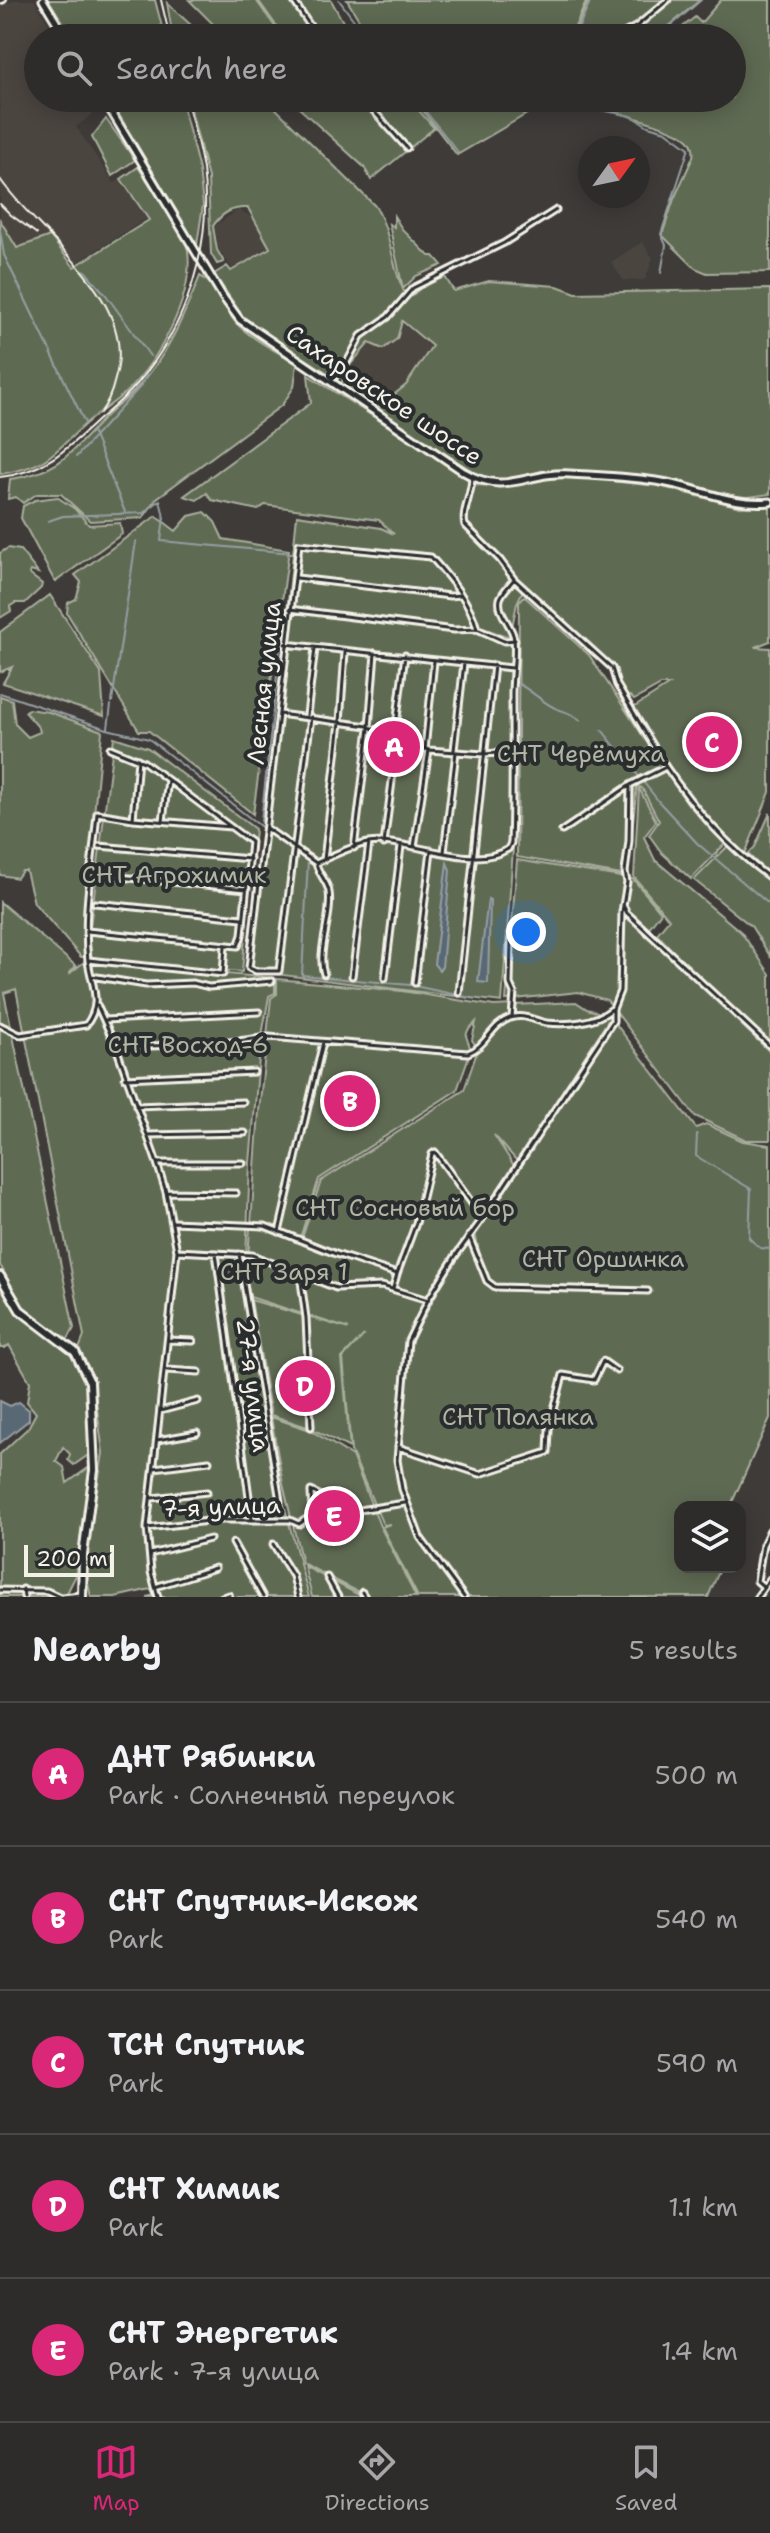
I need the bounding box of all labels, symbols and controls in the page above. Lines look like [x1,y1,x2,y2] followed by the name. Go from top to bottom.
[24,24,746,112] search box
[52,46,96,90] icon: search
[116,48,287,89] text: Search here
[578,136,650,208] north arrow
[280,317,488,473] street label: Сахаровское шоссе
[240,600,288,766] street label: Лесная улица
[686,712,738,772] pin: C
[368,717,420,777] pin: A
[497,738,665,770] park label: СНТ Черёмуха
[82,859,267,891] park label: СНТ Агрохимик
[506,912,546,952] your location
[107,1029,269,1061] park label: СНТ Восход-6
[324,1071,376,1131] pin: B
[295,1192,515,1224] park label: СНТ Сосновый бор
[522,1243,684,1275] park label: СНТ Оршинка
[220,1256,348,1288] park label: СНТ Заря 1
[229,1316,277,1454] street label: 27-я улица
[279,1356,331,1416] pin: D
[442,1401,594,1433] park label: СНТ Полянка
[308,1486,360,1546] pin: E
[161,1489,281,1525] street label: 7-я улица
[674,1501,746,1573] map controls
[674,1501,746,1573] button: layers
[24,1541,114,1577] scale bar
[36,1544,108,1573] text: 200 m
[32,1626,162,1672] text: Nearby
[629,1632,738,1667] text: 5 results
[108,1736,316,1777] text: ДНТ Рябинки
[48,1757,68,1792] text: A
[655,1757,738,1792] text: 500 m
[108,1777,455,1812] text: Park · Солнечный переулок
[108,1880,418,1921] text: СНТ Спутник-Искож
[50,1901,66,1936] text: B
[655,1901,738,1936] text: 540 m
[108,1921,164,1956] text: Park
[108,2024,305,2065] text: ТСН Спутник
[50,2045,66,2080] text: C
[656,2045,738,2080] text: 590 m
[108,2065,164,2100] text: Park
[108,2168,280,2209] text: СНТ Химик
[49,2189,67,2224] text: D
[668,2189,738,2224] text: 1.1 km
[108,2209,164,2244] text: Park
[108,2312,338,2353] text: СНТ Энергетик
[49,2333,67,2368] text: E
[661,2333,738,2368] text: 1.4 km
[108,2353,319,2388] text: Park · 7-я улица
[93,2440,140,2517] tab: Map
[325,2440,430,2517] tab: Directions
[615,2440,677,2517] tab: Saved

